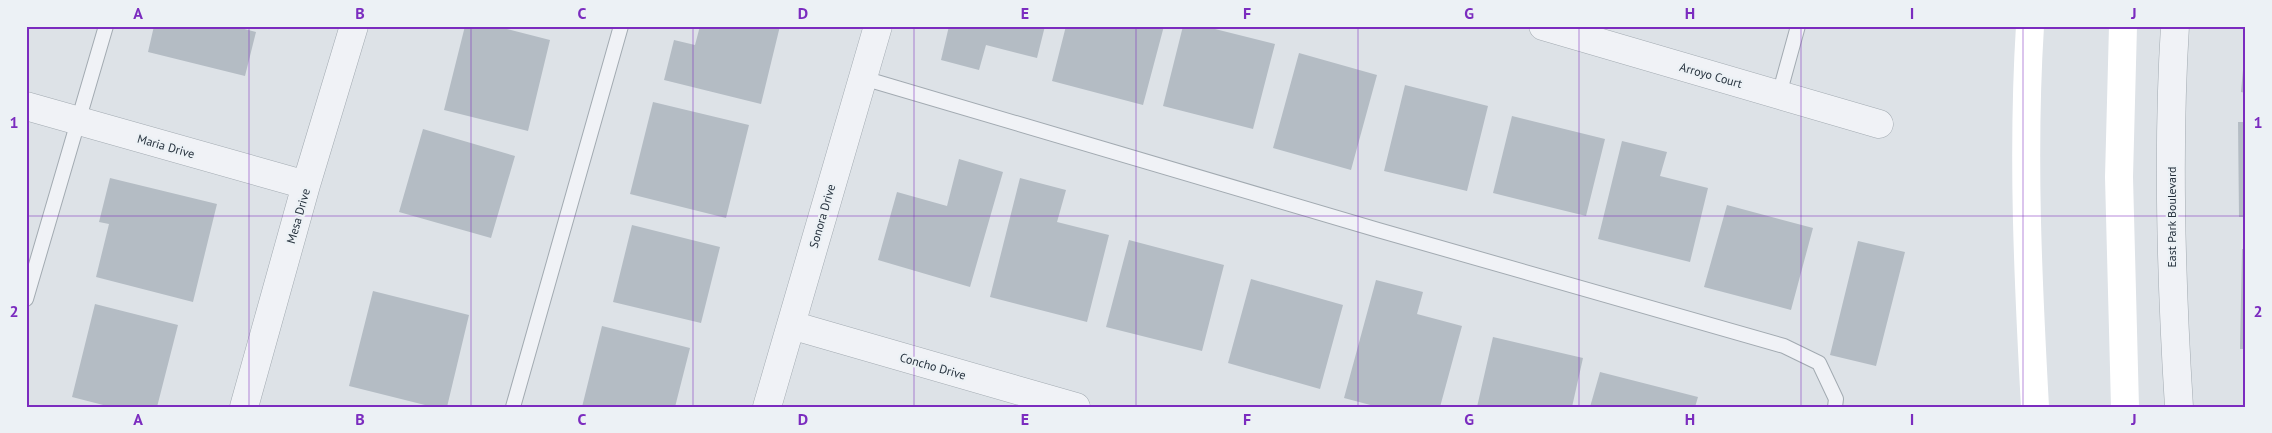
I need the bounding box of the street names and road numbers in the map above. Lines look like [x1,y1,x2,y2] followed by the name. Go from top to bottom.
[1678,59,1744,91] street label: Arroyo Court
[136,131,196,161] street label: Maria Drive
[2164,166,2179,268] street label: East Park Boulevard
[806,182,838,250] street label: Sonora Drive
[283,187,313,245] street label: Mesa Drive
[898,349,968,383] street label: Concho Drive

